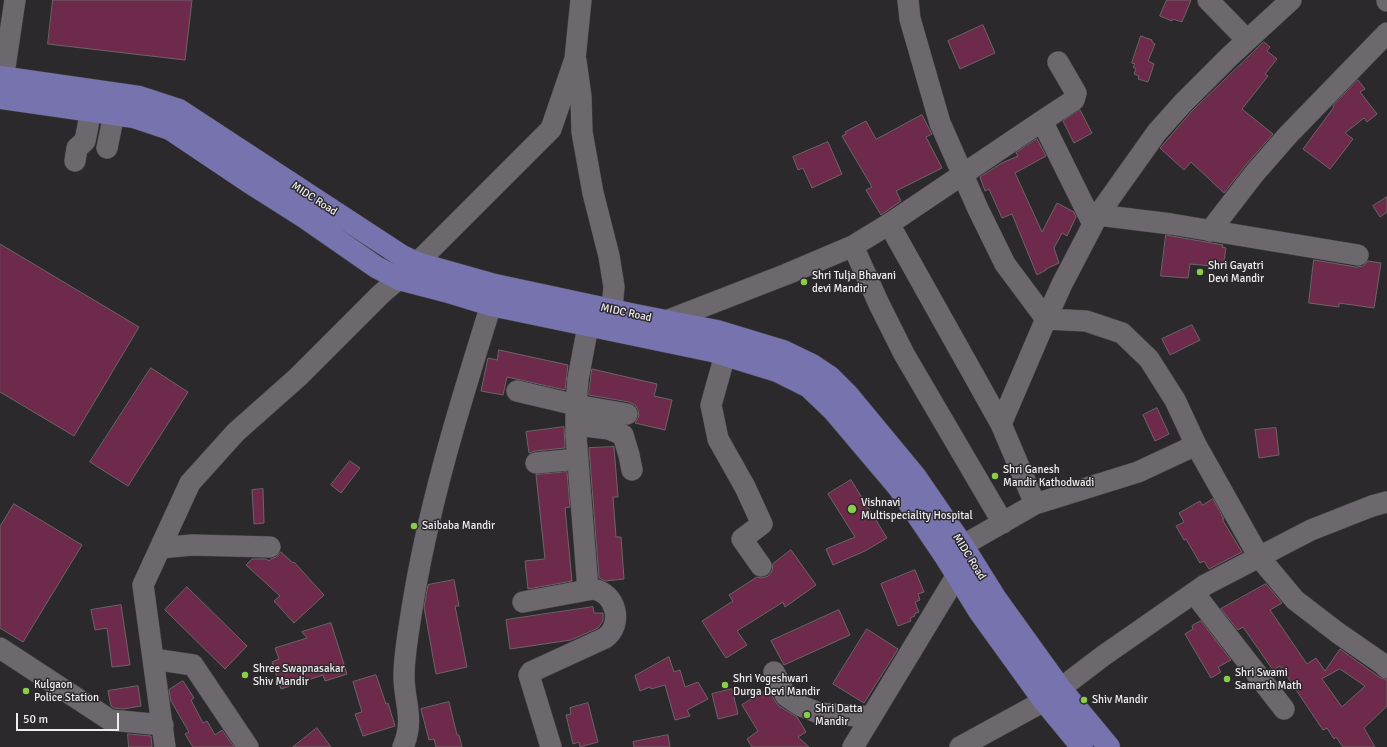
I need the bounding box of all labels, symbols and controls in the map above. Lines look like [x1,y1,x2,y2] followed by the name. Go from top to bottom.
[289,179,339,219] street label: MIDC Road
[1208,259,1264,285] place label: Shri Gayatri Devi Mandir
[1195,267,1205,277] marker: Shri Gayatri Devi Mandir
[812,269,896,295] place label: Shri Tulja Bhavani devi Mandir
[799,277,809,287] marker: Shri Tulja Bhavani devi Mandir
[599,301,653,325] street label: MIDC Road
[1003,463,1094,489] place label: Shri Ganesh Mandir Kathodwadi
[990,471,1000,481] marker: Shri Ganesh Mandir Kathodwadi
[861,496,973,522] place label: Vishnavi Multispeciality Hospital
[846,503,858,515] marker: Vishnavi Multispeciality Hospital
[422,519,495,533] place label: Saibaba Mandir
[409,521,419,531] marker: Saibaba Mandir
[950,532,988,582] street label: MIDC Road
[253,662,345,688] place label: Shree Swapnasakar Shiv Mandir
[1235,666,1302,692] place label: Shri Swami Samarth Math
[240,670,250,680] marker: Shree Swapnasakar Shiv Mandir
[733,672,820,698] place label: Shri Yogeshwari Durga Devi Mandir
[1222,674,1232,684] marker: Shri Swami Samarth Math
[34,678,99,704] place label: Kulgaon Police Station
[720,680,730,690] marker: Shri Yogeshwari Durga Devi Mandir
[21,686,31,696] marker: Kulgaon Police Station
[1092,693,1148,707] place label: Shiv Mandir
[1079,695,1089,705] marker: Shiv Mandir
[815,702,863,728] place label: Shri Datta Mandir
[18,705,121,731] scale bar
[802,710,812,720] marker: Shri Datta Mandir
[23,712,48,727] text: 50 m

